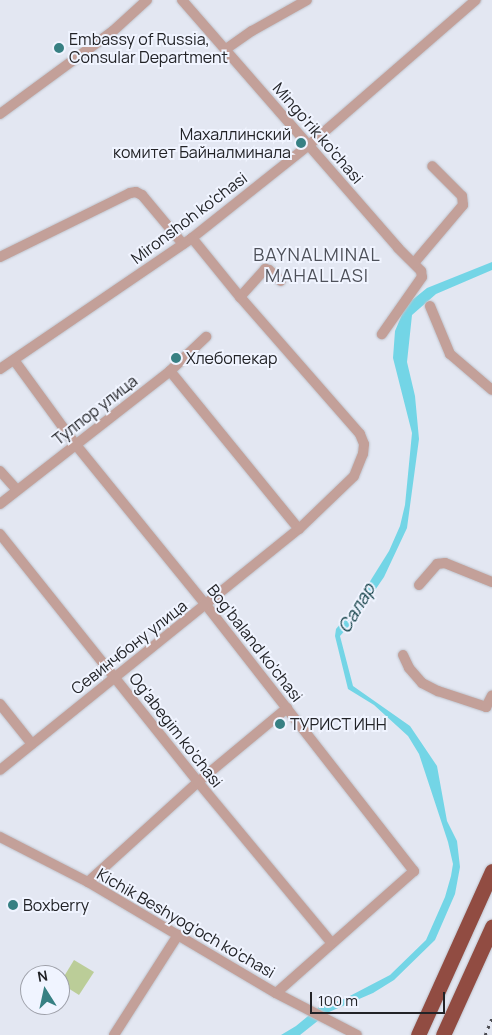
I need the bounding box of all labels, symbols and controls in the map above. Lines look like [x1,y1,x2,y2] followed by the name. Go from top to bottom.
[69,29,228,67] place label: Embassy of Russia, Consular Department
[53,42,65,54] marker: Embassy of Russia, Consular Department
[269,79,367,187] street label: Mingo'rik ko'chasi
[113,124,291,162] place label: Махаллинский комитет Байналминала
[295,137,307,149] marker: Махаллинский комитет Байналминала
[127,168,251,268] street label: Mironshoh ko'chasi
[252,244,382,286] district label: BAYNALMINAL MAHALLASI
[186,348,277,368] place label: Хлебопекар
[170,352,182,364] marker: Хлебопекар
[49,371,141,449] street label: Тулпор улица
[333,579,379,637] water label: Салар
[203,580,307,706] street label: Bog'baland ko'chasi
[67,596,191,698] street label: Севинчбону улица
[125,669,227,791] street label: Og'abegim ko'chasi
[290,714,387,734] place label: ТУРИСТ ИНН
[274,718,286,730] marker: ТУРИСТ ИНН
[94,864,278,982] street label: Kichik Beshyog'och ko'chasi
[23,895,89,915] place label: Boxberry
[7,899,19,911] marker: Boxberry
[20,965,70,1015] north arrow
[36,965,49,986] text: N
[312,982,447,1014] scale bar
[318,990,358,1011] text: 100 m

